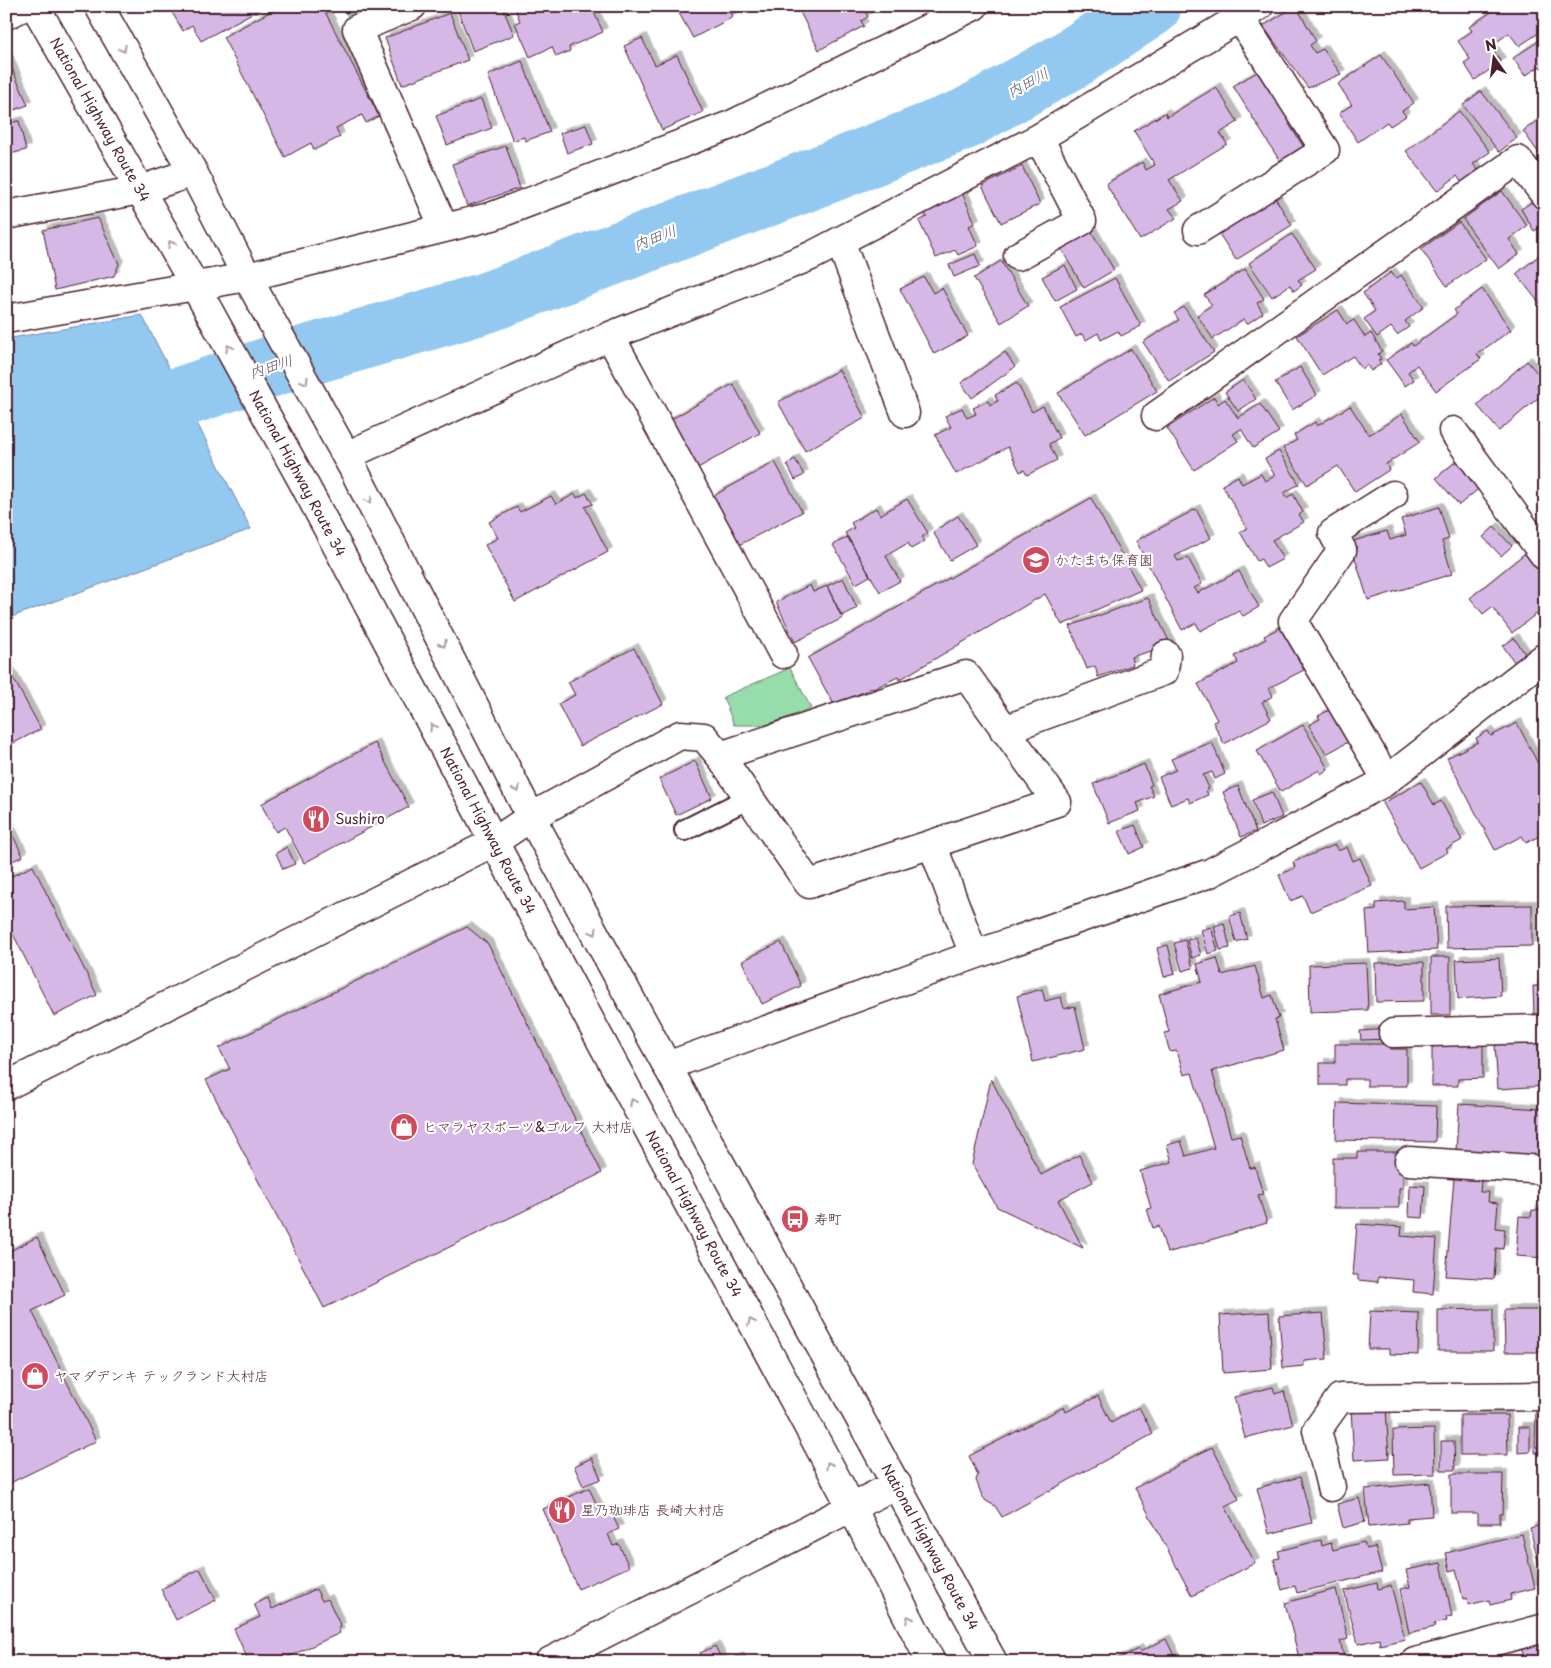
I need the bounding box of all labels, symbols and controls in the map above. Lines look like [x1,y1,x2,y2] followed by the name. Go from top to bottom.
[1468,32,1518,82] north arrow
[45,33,156,206] street label: National Highway Route 34
[1483,33,1499,56] text: N
[117,43,127,52] one-way arrow
[1002,61,1053,103] water label: 内田川
[629,218,680,255] water label: 内田川
[167,240,177,249] one-way arrow
[225,344,235,353] one-way arrow
[246,348,295,383] water label: 内田川
[298,375,308,384] one-way arrow
[244,386,352,560] street label: National Highway Route 34
[363,495,373,504] one-way arrow
[1021,545,1051,575] school or university icon: かたまち保育園
[1055,549,1153,570] place label: かたまち保育園
[437,639,447,648] one-way arrow
[429,723,439,732] one-way arrow
[435,743,542,918] street label: National Highway Route 34
[510,784,521,793] one-way arrow
[301,804,331,834] restaurant icon: Sushiro
[335,808,385,829] place label: Sushiro
[588,927,598,936] one-way arrow
[629,1098,639,1107] one-way arrow
[389,1112,419,1142] shop icon: ヒマラヤスポーツ&ゴルフ 大村店
[423,1116,633,1137] place label: ヒマラヤスポーツ&ゴルフ 大村店
[641,1127,748,1301] street label: National Highway Route 34
[780,1204,810,1234] bus stop icon: 寿町
[814,1208,842,1229] place label: 寿町
[748,1318,758,1327] one-way arrow
[20,1361,50,1391] shop icon: ヤマダデンキ テックランド大村店
[54,1365,269,1386] place label: ヤマダデンキ テックランド大村店
[877,1460,985,1634] street label: National Highway Route 34
[825,1461,835,1470] one-way arrow
[547,1495,577,1525] restaurant icon: 星乃珈琲店 長崎大村店
[581,1499,726,1520] place label: 星乃珈琲店 長崎大村店
[905,1615,915,1624] one-way arrow

